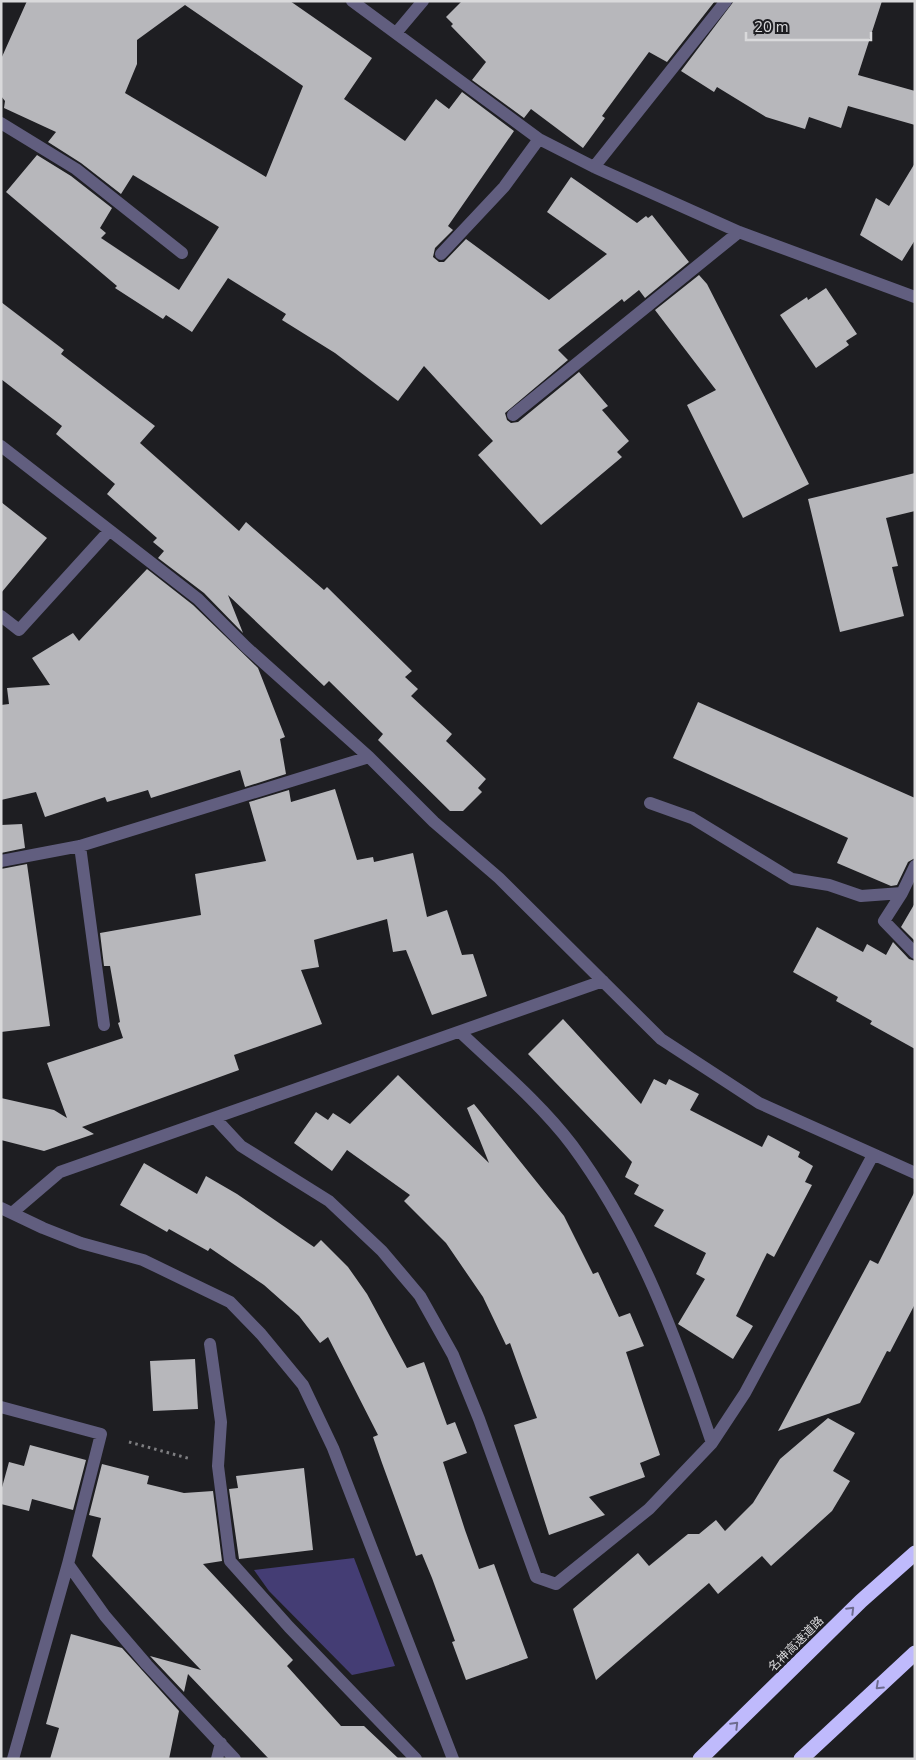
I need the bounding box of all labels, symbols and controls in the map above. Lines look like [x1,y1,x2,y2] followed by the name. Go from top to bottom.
[746,10,871,42] scale bar
[754,17,789,37] text: 20 m
[845,1607,854,1616] one-way arrow
[765,1613,827,1675] street label: 名神高速道路
[876,1680,885,1689] one-way arrow
[729,1721,738,1730] one-way arrow

